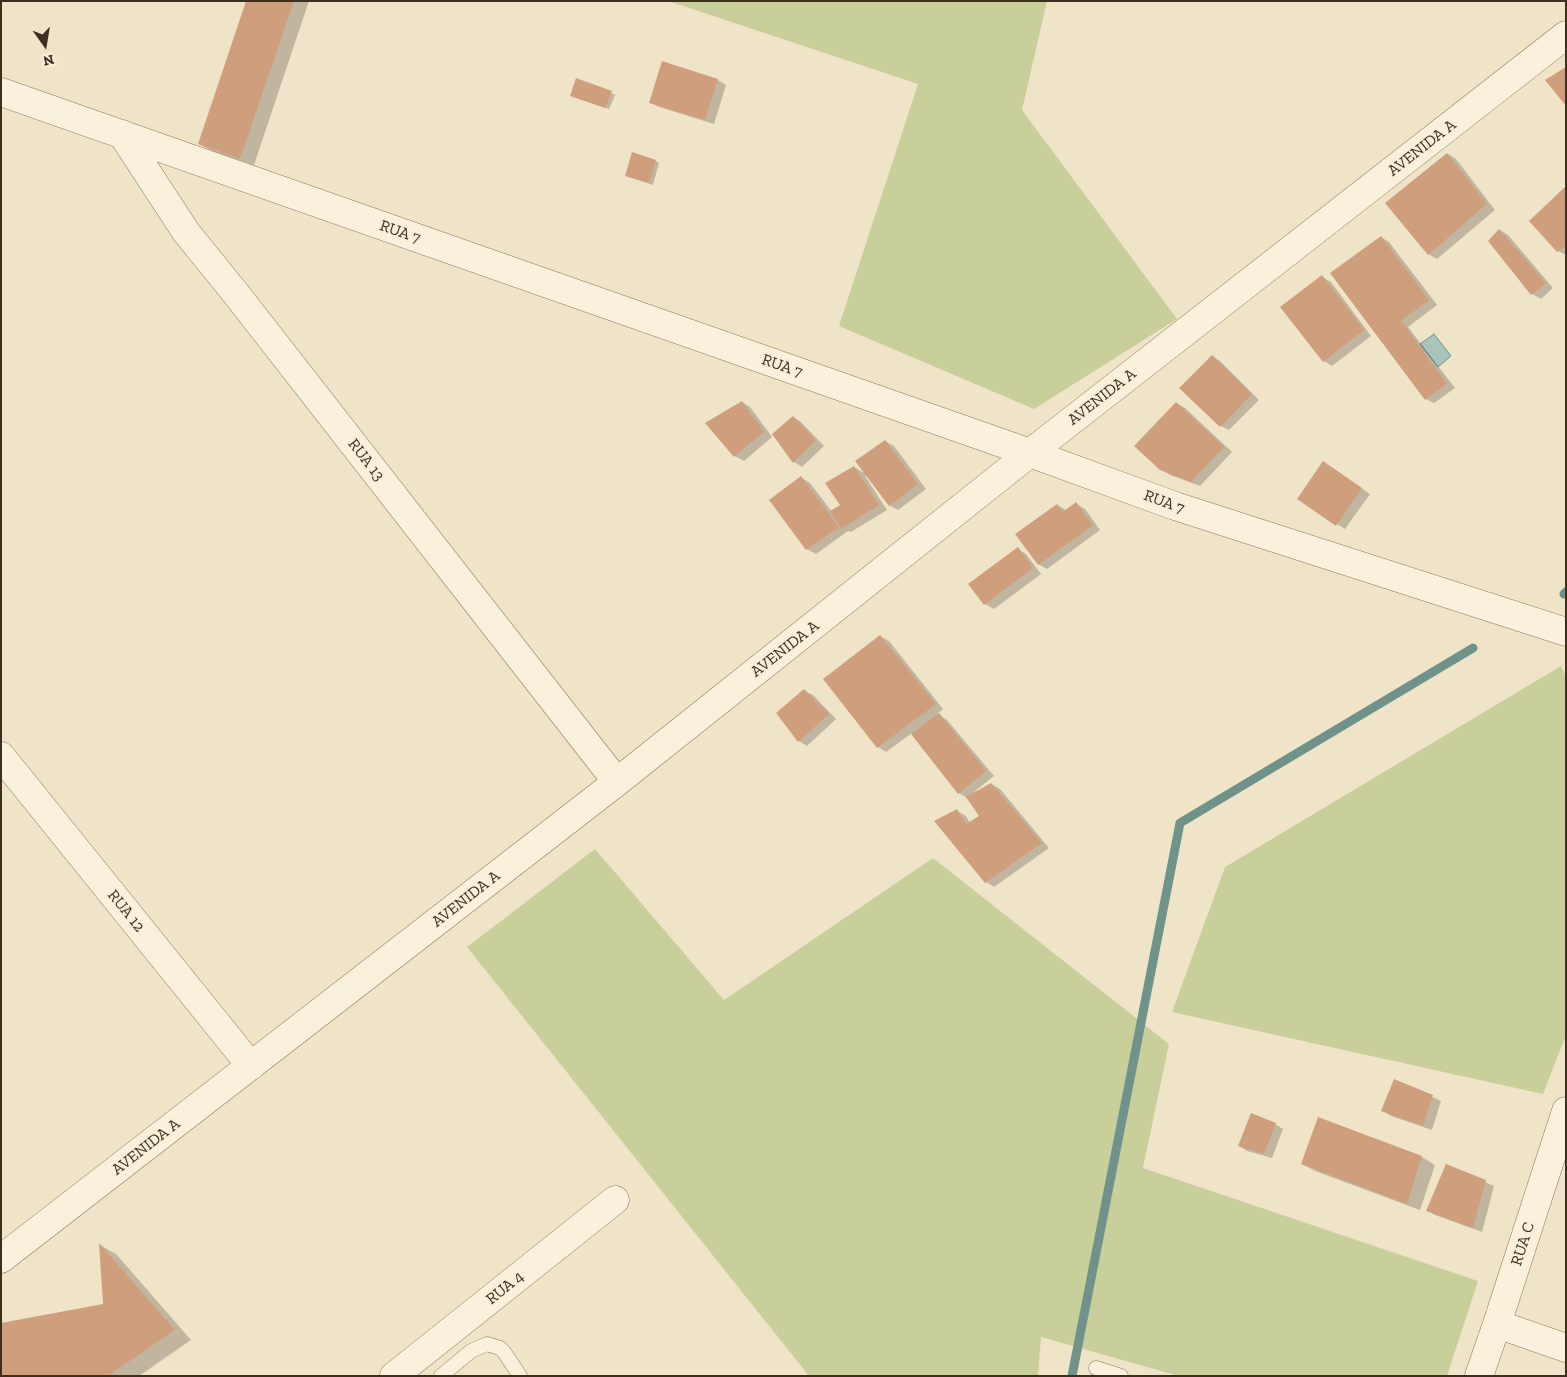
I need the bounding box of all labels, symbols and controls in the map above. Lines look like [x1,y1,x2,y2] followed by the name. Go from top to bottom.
[20,20,70,70] north arrow
[41,51,56,70] text: N
[1384,115,1460,181] street label: AVENIDA A
[377,216,423,248] street label: RUA 7
[759,350,805,382] street label: RUA 7
[1064,364,1140,430] street label: AVENIDA A
[344,435,388,485] street label: RUA 13
[1141,486,1187,518] street label: RUA 7
[747,616,823,682] street label: AVENIDA A
[428,866,504,932] street label: AVENIDA A
[103,886,149,936] street label: RUA 12
[108,1114,184,1180] street label: AVENIDA A
[1507,1220,1539,1268] street label: RUA C
[482,1267,528,1309] street label: RUA 4

